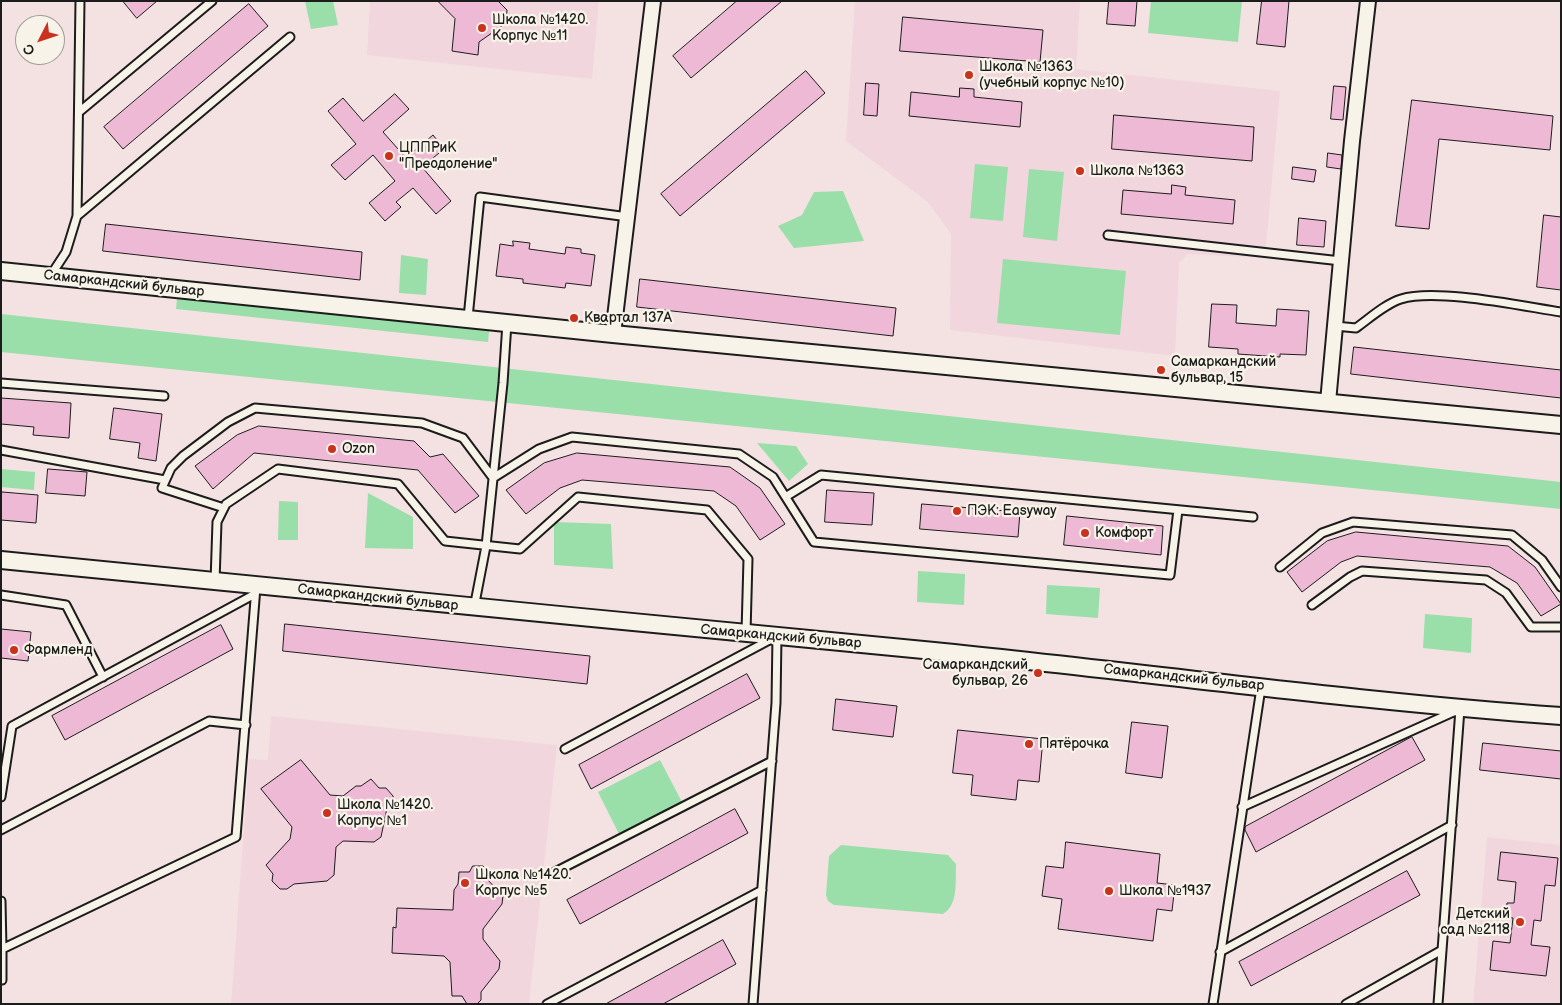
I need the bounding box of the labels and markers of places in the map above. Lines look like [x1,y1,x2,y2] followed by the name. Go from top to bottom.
[492,12,588,44] place label: Школа №1420. Корпус №11
[476,22,488,34] marker: Школа №1420. Корпус №11
[979,59,1124,92] place label: Школа №1363 (учебный корпус №10)
[963,69,975,81] marker: Школа №1363 (учебный корпус №10)
[399,140,498,172] place label: ЦППРиК "Преодоление"
[383,150,395,162] marker: ЦППРиК "Преодоление"
[1090,163,1184,179] place label: Школа №1363
[1074,165,1086,177] marker: Школа №1363
[584,310,672,326] place label: Квартал 137А
[568,312,580,324] marker: Квартал 137А
[1171,354,1276,387] place label: Самаркандский бульвар, 15
[1155,364,1167,376] marker: Самаркандский бульвар, 15
[342,441,375,457] place label: Ozon
[326,443,338,455] marker: Ozon
[967,503,1057,519] place label: ПЭК: Easyway
[951,505,963,517] marker: ПЭК: Easyway
[1095,525,1154,541] place label: Комфорт
[1079,527,1091,539] marker: Комфорт
[24,642,92,658] place label: Фармленд
[8,644,20,656] marker: Фармленд
[923,657,1028,690] place label: Самаркандский бульвар, 26
[1032,667,1044,679] marker: Самаркандский бульвар, 26
[1039,736,1109,752] place label: Пятёрочка
[1023,738,1035,750] marker: Пятёрочка
[337,797,433,830] place label: Школа №1420. Корпус №1
[321,807,333,819] marker: Школа №1420. Корпус №1
[475,867,571,900] place label: Школа №1420. Корпус №5
[459,877,471,889] marker: Школа №1420. Корпус №5
[1119,883,1211,899] place label: Школа №1937
[1103,885,1115,897] marker: Школа №1937
[1440,906,1510,939] place label: Детский сад №2118
[1514,916,1526,928] marker: Детский сад №2118

